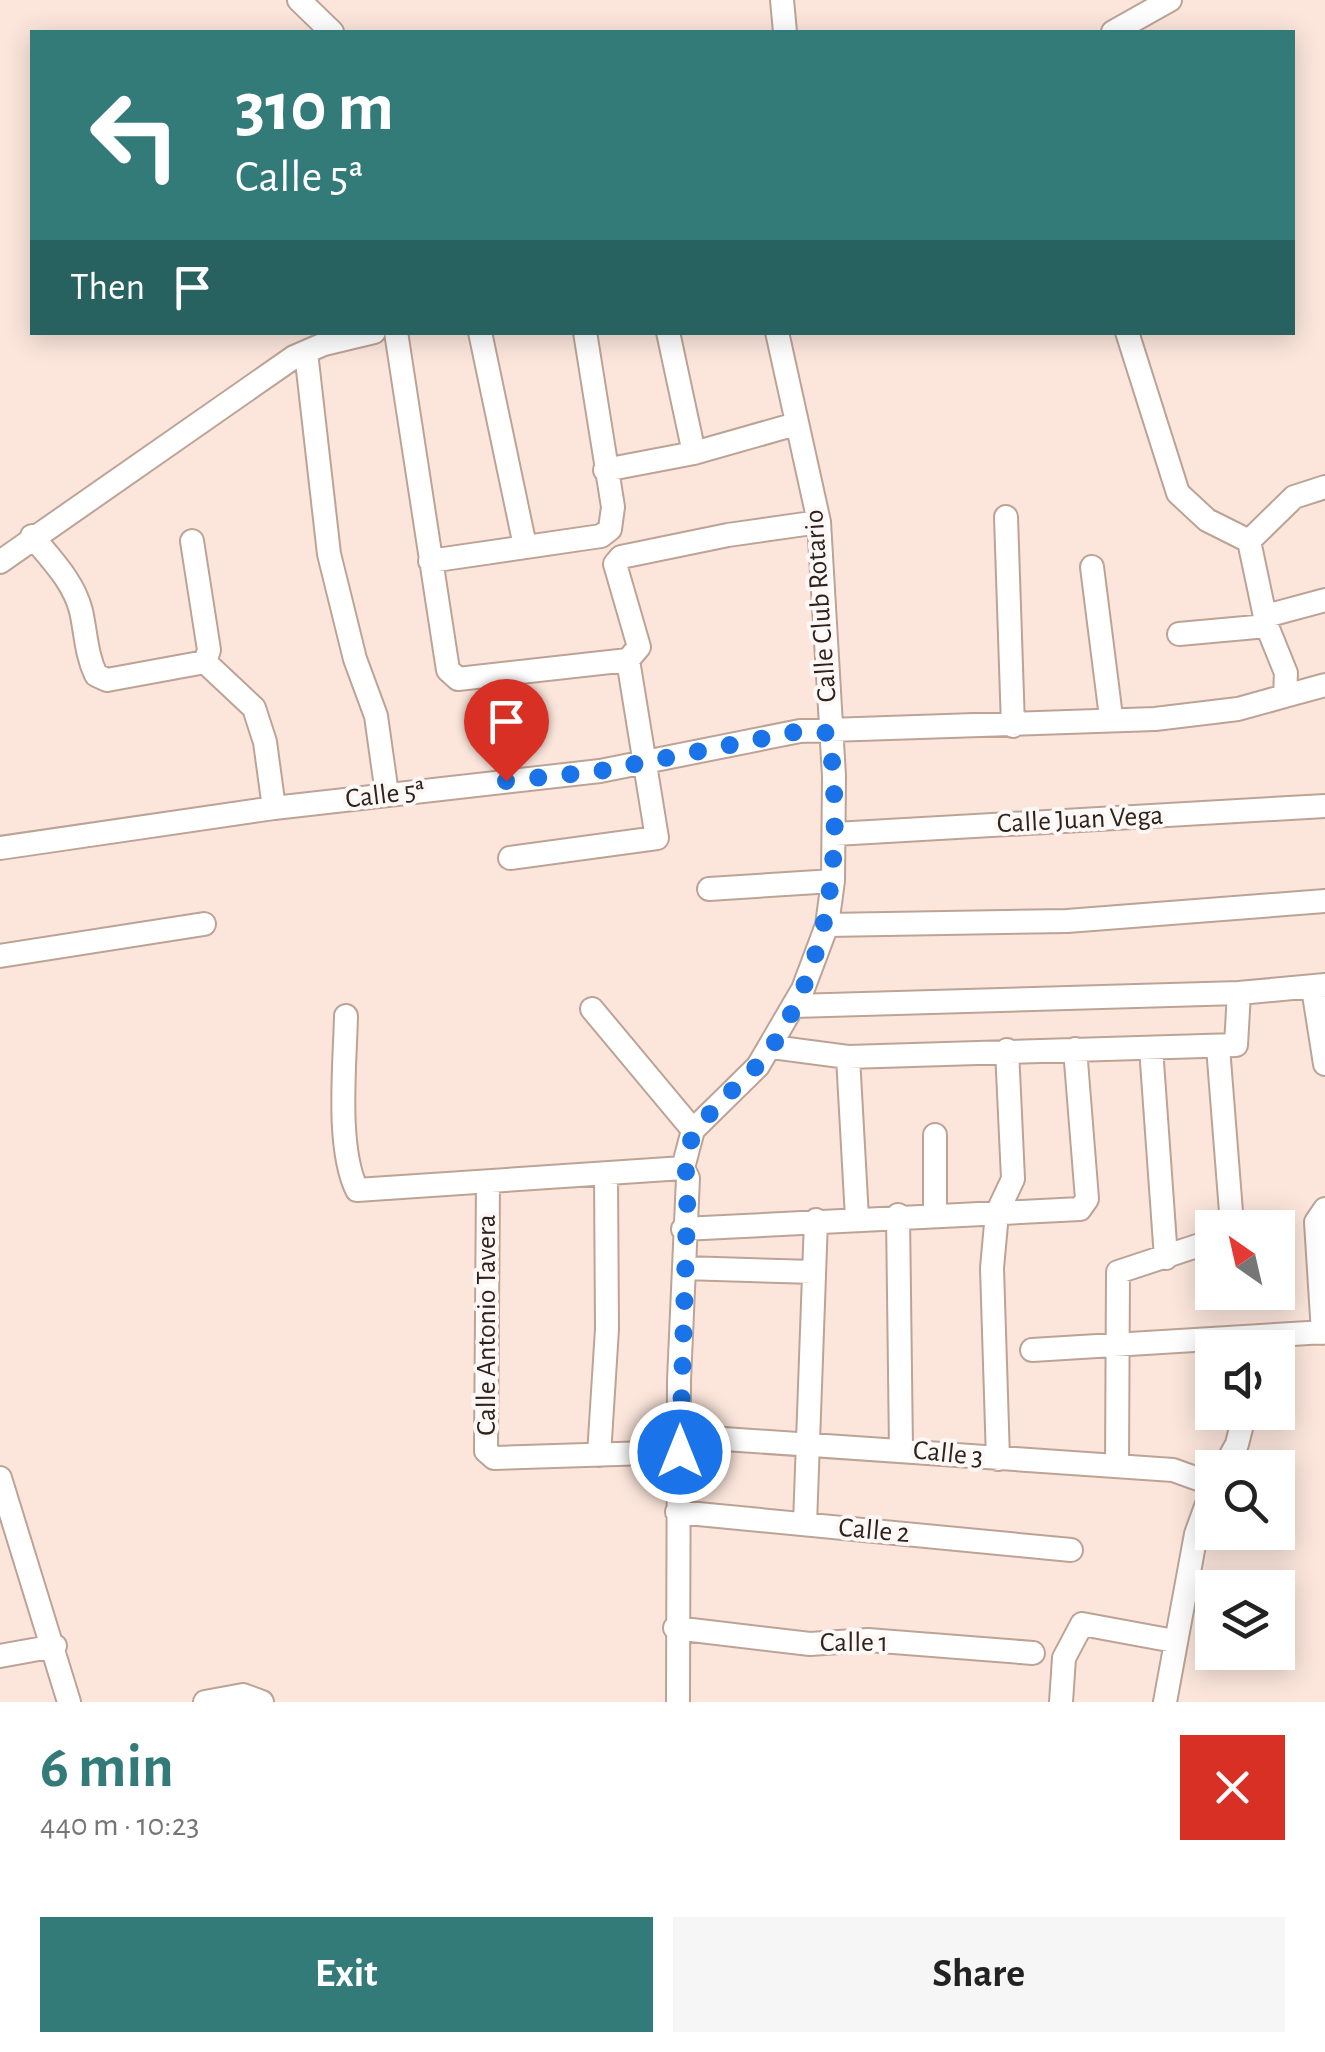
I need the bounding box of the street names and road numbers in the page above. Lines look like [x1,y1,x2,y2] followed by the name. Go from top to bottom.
[800,509,842,703] street label: Calle Club Rotario
[344,776,426,814] street label: Calle 5ª
[996,802,1164,838] street label: Calle Juan Vega
[473,1214,501,1436] street label: Calle Antonio Tavera
[912,1436,984,1472] street label: Calle 3
[837,1514,911,1548] street label: Calle 2
[820,1629,888,1657] street label: Calle 1

